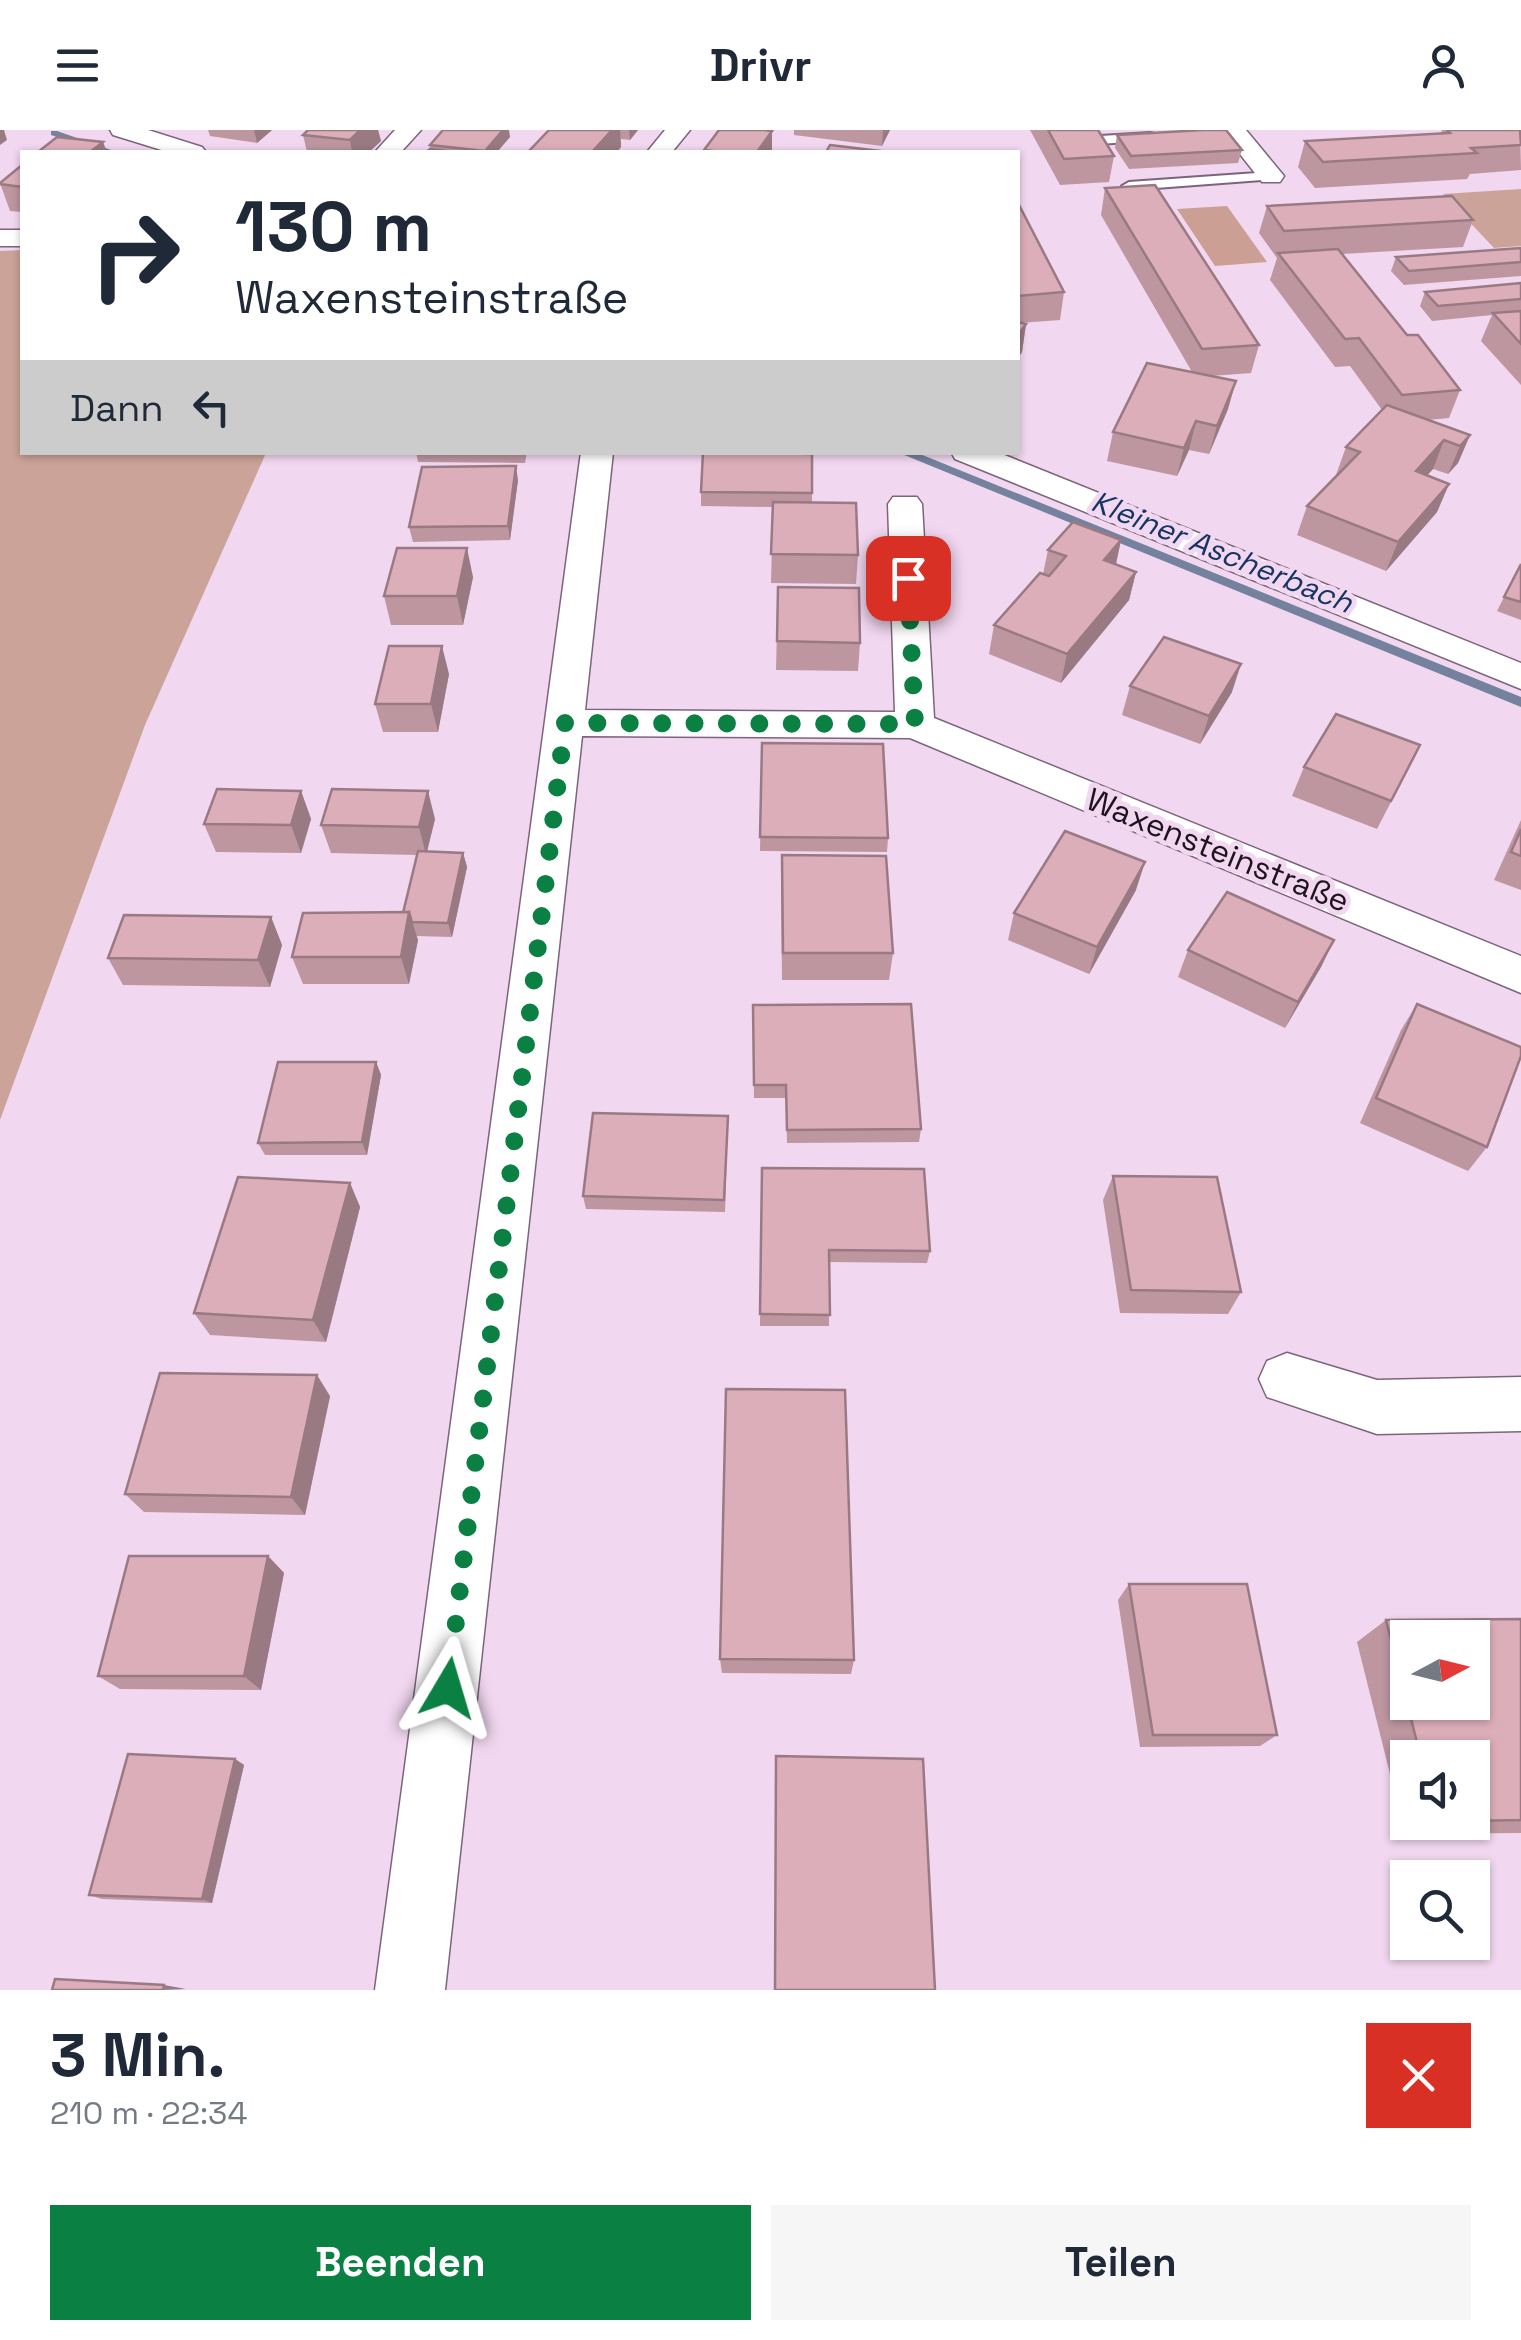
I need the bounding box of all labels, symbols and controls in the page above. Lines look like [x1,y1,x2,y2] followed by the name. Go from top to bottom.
[709,37,812,94] text: Drivr
[50,38,105,93] icon: menu
[1416,38,1471,93] icon: person
[235,182,432,271] text: 130 m
[70,190,200,320] icon: right
[235,269,628,326] text: Waxensteinstraße
[184,380,239,435] icon: left
[70,384,164,432] text: Dann
[1086,481,1359,622] water label: Kleiner Ascherbach
[866,536,951,621] pin
[881,551,936,606] icon: arrive
[1081,779,1355,921] street label: Waxensteinstraße
[1390,1620,1490,1720] north arrow
[1390,1620,1490,1960] map controls
[396,1636,500,1740] position arrow
[1390,1740,1490,1840] button: sound
[1390,1860,1490,1960] button: search
[50,2017,225,2094] text: 3 Min.
[1366,2023,1471,2128] button: close
[50,2093,247,2133] text: 210 m · 22:34
[50,2205,751,2320] button: Beenden
[771,2205,1471,2320] button: Teilen

